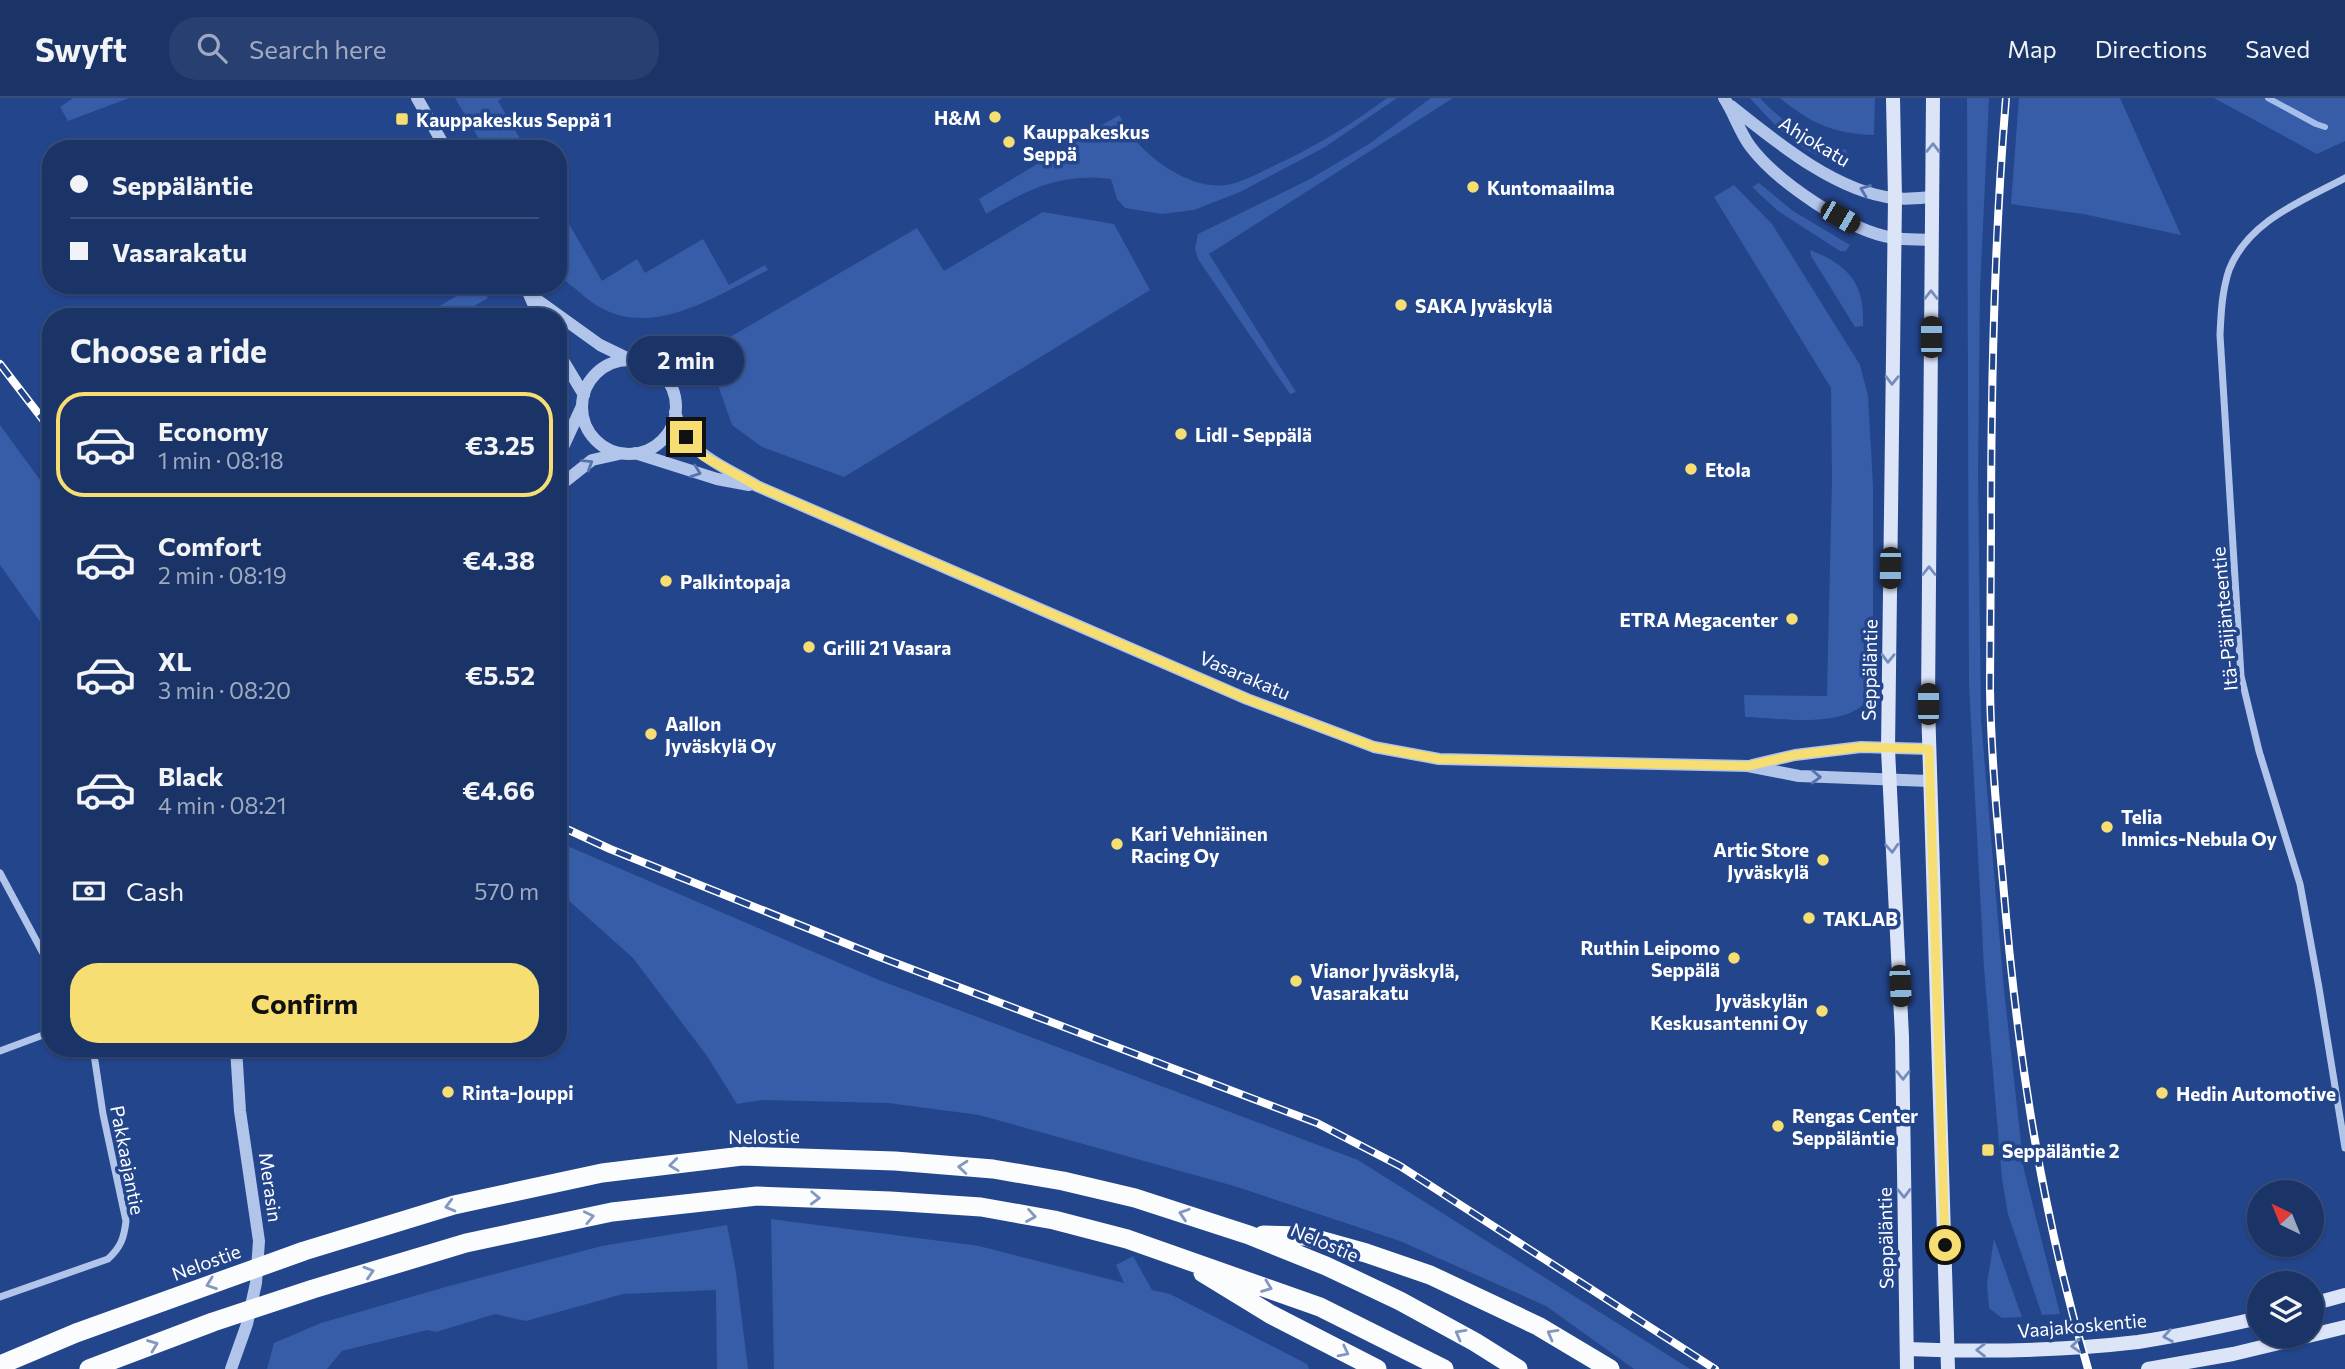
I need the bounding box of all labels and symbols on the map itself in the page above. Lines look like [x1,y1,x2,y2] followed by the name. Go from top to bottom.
[934,106,981,129] place label: H&M
[416,108,612,131] place label: Kauppakeskus Seppä 1
[987,109,1003,125] marker: H&M
[394,111,410,127] marker: Kauppakeskus Seppä 1
[1775,111,1855,171] street label: Ahjokatu
[1023,120,1150,165] place label: Kauppakeskus Seppä
[1001,134,1017,150] marker: Kauppakeskus Seppä
[1926,142,1941,153] one-way arrow
[1487,176,1615,199] place label: Kuntomaailma
[1465,179,1481,195] marker: Kuntomaailma
[1859,184,1871,198] one-way arrow
[1817,197,1864,237] car
[1923,289,1939,300] one-way arrow
[1415,294,1553,317] place label: SAKA Jyväskylä
[1393,297,1409,313] marker: SAKA Jyväskylä
[1921,316,1942,358] car
[628,336,744,384] callout: 2 min
[1884,375,1900,386] one-way arrow
[670,421,702,453] route end
[1195,423,1312,446] place label: Lidl - Seppälä
[1173,426,1189,442] marker: Lidl - Seppälä
[1705,458,1751,481] place label: Etola
[580,459,593,472] one-way arrow
[1683,461,1699,477] marker: Etola
[689,463,701,477] one-way arrow
[2206,546,2242,692] street label: Itä-Päijänteentie
[1880,547,1901,589] car
[1921,566,1937,576] one-way arrow
[680,570,791,593] place label: Palkintopaja
[658,573,674,589] marker: Palkintopaja
[1619,608,1778,631] place label: ETRA Megacenter
[1784,611,1800,627] marker: ETRA Megacenter
[1857,619,1881,721] street label: Seppäläntie
[823,636,951,659] place label: Grilli 21 Vasara
[801,639,817,655] marker: Grilli 21 Vasara
[1196,646,1294,704] street label: Vasarakatu
[1881,653,1896,664] one-way arrow
[1918,683,1939,725] car
[665,712,777,757] place label: Aallon Jyväskylä Oy
[643,726,659,742] marker: Aallon Jyväskylä Oy
[1810,769,1821,784] one-way arrow
[2121,805,2278,850] place label: Telia Inmics-Nebula Oy
[2099,819,2115,835] marker: Telia Inmics-Nebula Oy
[1131,822,1268,867] place label: Kari Vehniäinen Racing Oy
[1109,836,1125,852] marker: Kari Vehniäinen Racing Oy
[1713,838,1809,883] place label: Artic Store Jyväskylä
[1884,843,1899,854] one-way arrow
[1815,852,1831,868] marker: Artic Store Jyväskylä
[1823,907,1898,930] place label: TAKLAB
[1801,910,1817,926] marker: TAKLAB
[1580,936,1720,981] place label: Ruthin Leipomo Seppälä
[1726,950,1742,966] marker: Ruthin Leipomo Seppälä
[1310,959,1459,1004] place label: Vianor Jyväskylä, Vasarakatu
[1889,964,1912,1008] car
[1288,973,1304,989] marker: Vianor Jyväskylä, Vasarakatu
[1650,989,1809,1034] place label: Jyväskylän Keskusantenni Oy
[1814,1003,1830,1019] marker: Jyväskylän Keskusantenni Oy
[1895,1070,1911,1081] one-way arrow
[462,1081,574,1104] place label: Rinta-Jouppi
[2176,1082,2336,1105] place label: Hedin Automotive
[440,1084,456,1100] marker: Rinta-Jouppi
[2154,1085,2170,1101] marker: Hedin Automotive
[106,1103,150,1217] street label: Pakkaajantie
[1792,1104,1918,1149] place label: Rengas Center Seppäläntie
[1770,1118,1786,1134] marker: Rengas Center Seppäläntie
[728,1124,800,1148] street label: Nelostie
[2002,1139,2120,1162] place label: Seppäläntie 2
[1980,1142,1996,1158] marker: Seppäläntie 2
[255,1151,287,1223] street label: Merasin
[668,1157,680,1172] one-way arrow
[957,1160,968,1175] one-way arrow
[2247,1180,2324,1256] north arrow
[1873,1187,1897,1289] street label: Seppäläntie
[1896,1188,1912,1199] one-way arrow
[810,1191,821,1206] one-way arrow
[445,1198,457,1213] one-way arrow
[1025,1208,1037,1223] one-way arrow
[1179,1208,1191,1222] one-way arrow
[583,1211,595,1226] one-way arrow
[1288,1217,1362,1267] street label: Nelostie
[1929,1229,1961,1261] route start
[168,1239,244,1285] street label: Nelostie
[362,1266,374,1281] one-way arrow
[205,1276,217,1290] one-way arrow
[1260,1278,1272,1292] one-way arrow
[2016,1308,2148,1342] street label: Vaajakoskentie
[1455,1328,1467,1342] one-way arrow
[2162,1328,2174,1343] one-way arrow
[1547,1329,1559,1342] one-way arrow
[2070,1338,2081,1353] one-way arrow
[146,1339,158,1353] one-way arrow
[1337,1343,1349,1357] one-way arrow
[1975,1343,1986,1358] one-way arrow

